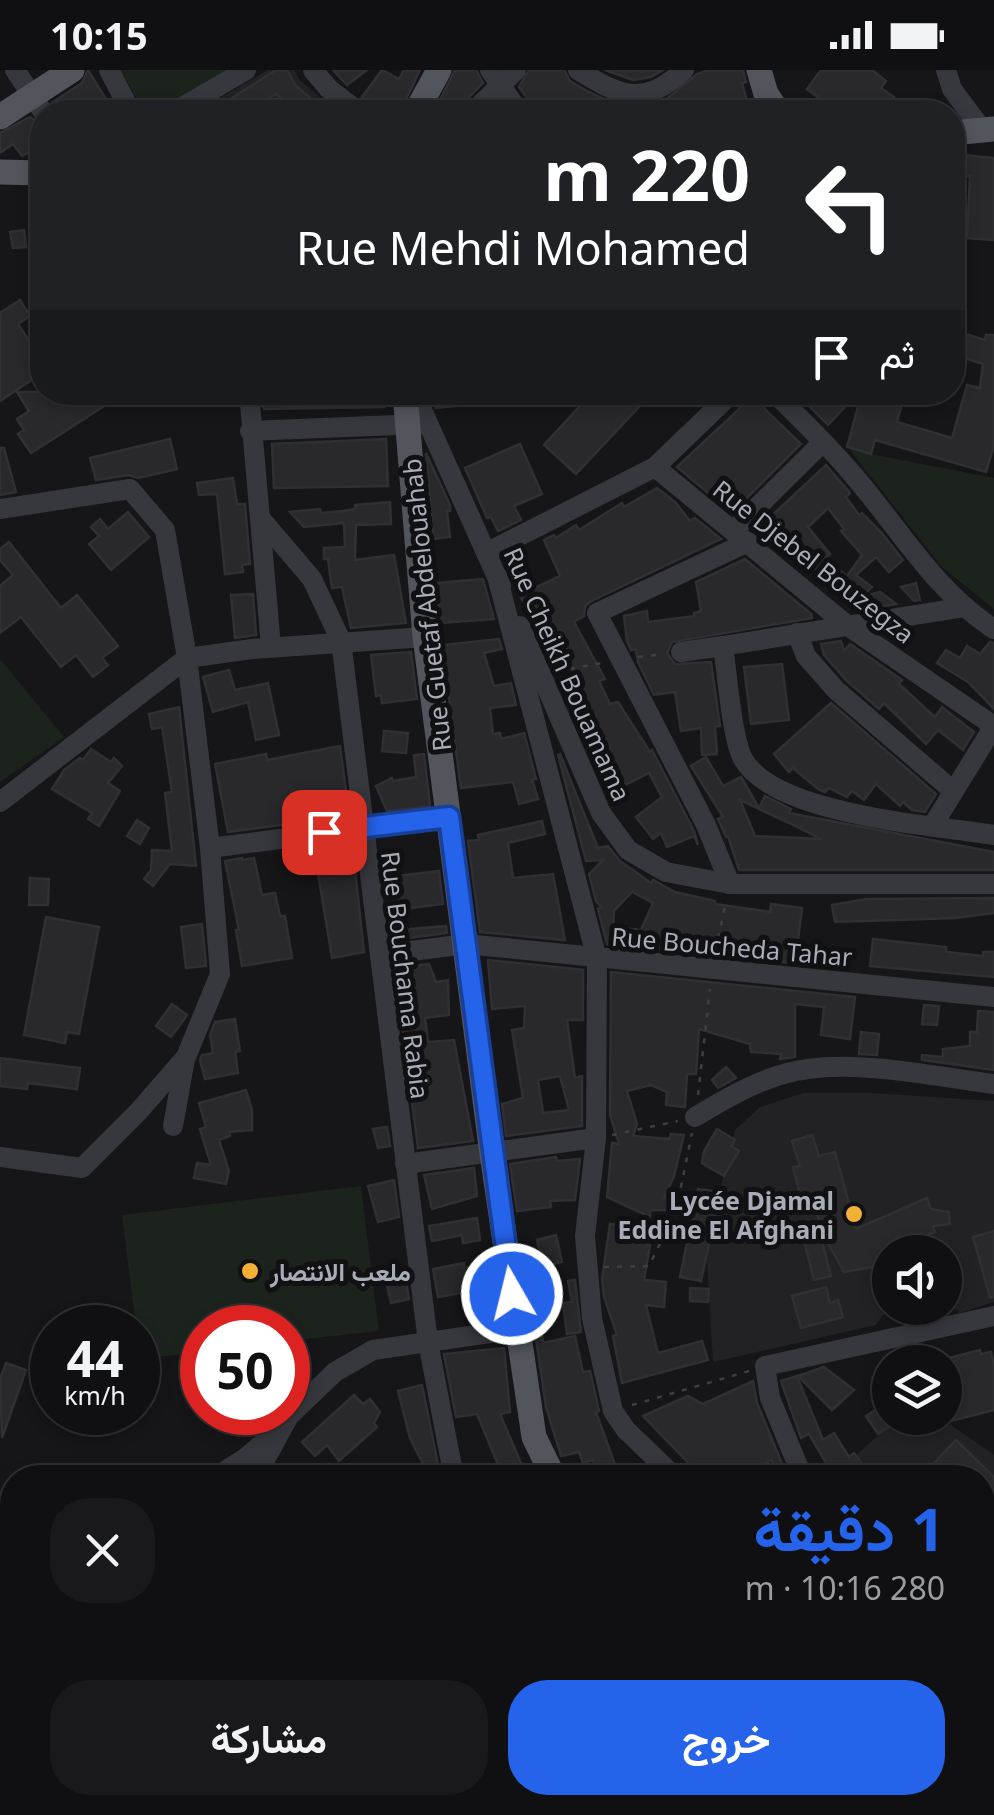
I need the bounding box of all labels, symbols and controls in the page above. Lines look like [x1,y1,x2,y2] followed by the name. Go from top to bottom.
[50,9,148,61] text: 10:15
[543,126,750,222] text: 220 m
[785,140,915,270] icon: left
[296,217,750,278] text: Rue Mehdi Mohamed
[879,327,915,379] text: ثم
[804,330,859,385] icon: arrive
[394,457,458,753] street label: Rue Guetaf Abdelouahab
[706,472,922,650] street label: Rue Djebel Bouzegza
[497,542,639,806] street label: Rue Cheikh Bouamama
[282,790,367,875] pin
[297,805,352,860] icon: arrive
[374,849,438,1101] street label: Rue Bouchama Rabia
[610,919,854,973] street label: Rue Boucheda Tahar
[618,1183,834,1246] place label: Lycée Djamal Eddine El Afghani
[843,1203,865,1225] marker: Lycée Djamal Eddine El Afghani
[872,1235,962,1435] map controls
[872,1235,962,1325] button: sound
[460,1242,564,1346] position arrow
[269,1254,411,1288] place label: ملعب الانتصار
[239,1260,261,1282] marker: ملعب الانتصار
[180,1305,310,1435] speed limit sign: 50
[66,1324,124,1392] text: 44
[872,1345,962,1435] button: layers
[64,1378,126,1412] text: km/h
[754,1487,945,1569] text: 1 دقيقة
[50,1498,155,1603] button: close
[745,1566,945,1609] text: 280 m · 10:16
[50,1680,488,1795] button: مشاركة
[508,1680,945,1795] button: خروج

